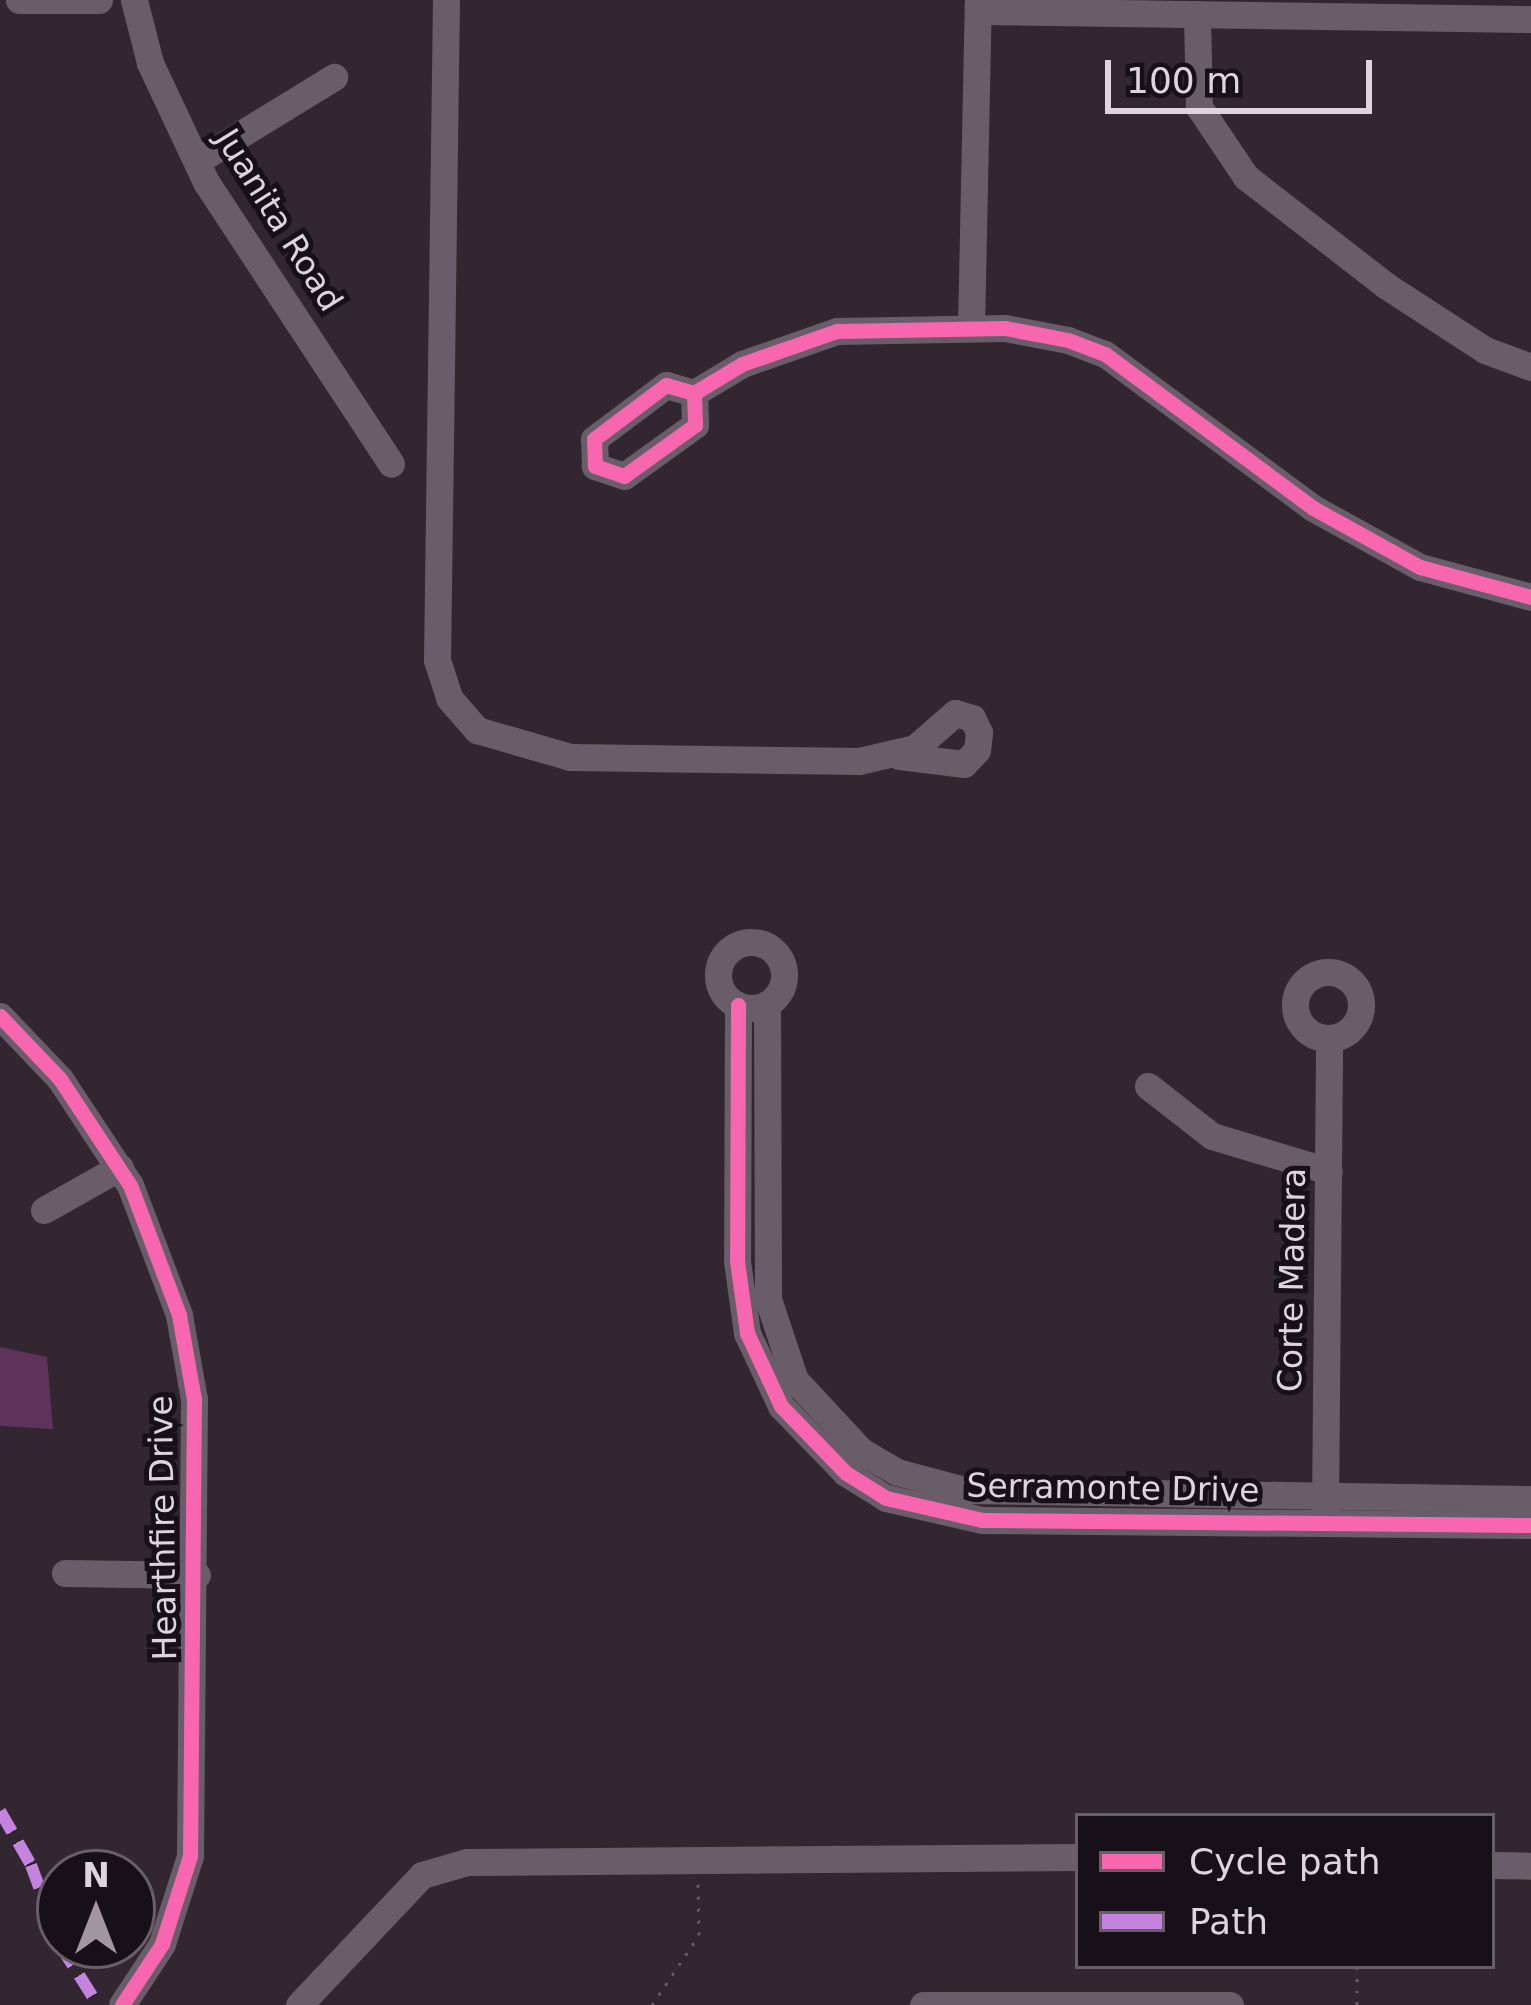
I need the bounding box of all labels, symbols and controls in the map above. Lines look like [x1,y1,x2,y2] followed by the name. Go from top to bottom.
[1111,36,1378,110] scale bar
[1126,60,1241,101] text: 100 m
[207,122,351,318] street label: Juanita Road
[1270,1168,1314,1392] street label: Corte Madera
[141,1395,185,1661] street label: Hearthfire Drive
[966,1466,1260,1510] street label: Serramonte Drive
[1075,1813,1495,1969] legend
[1189,1841,1381,1882] text: Cycle path
[36,1849,156,1969] north arrow
[82,1856,110,1895] text: N
[1189,1901,1268,1942] text: Path

